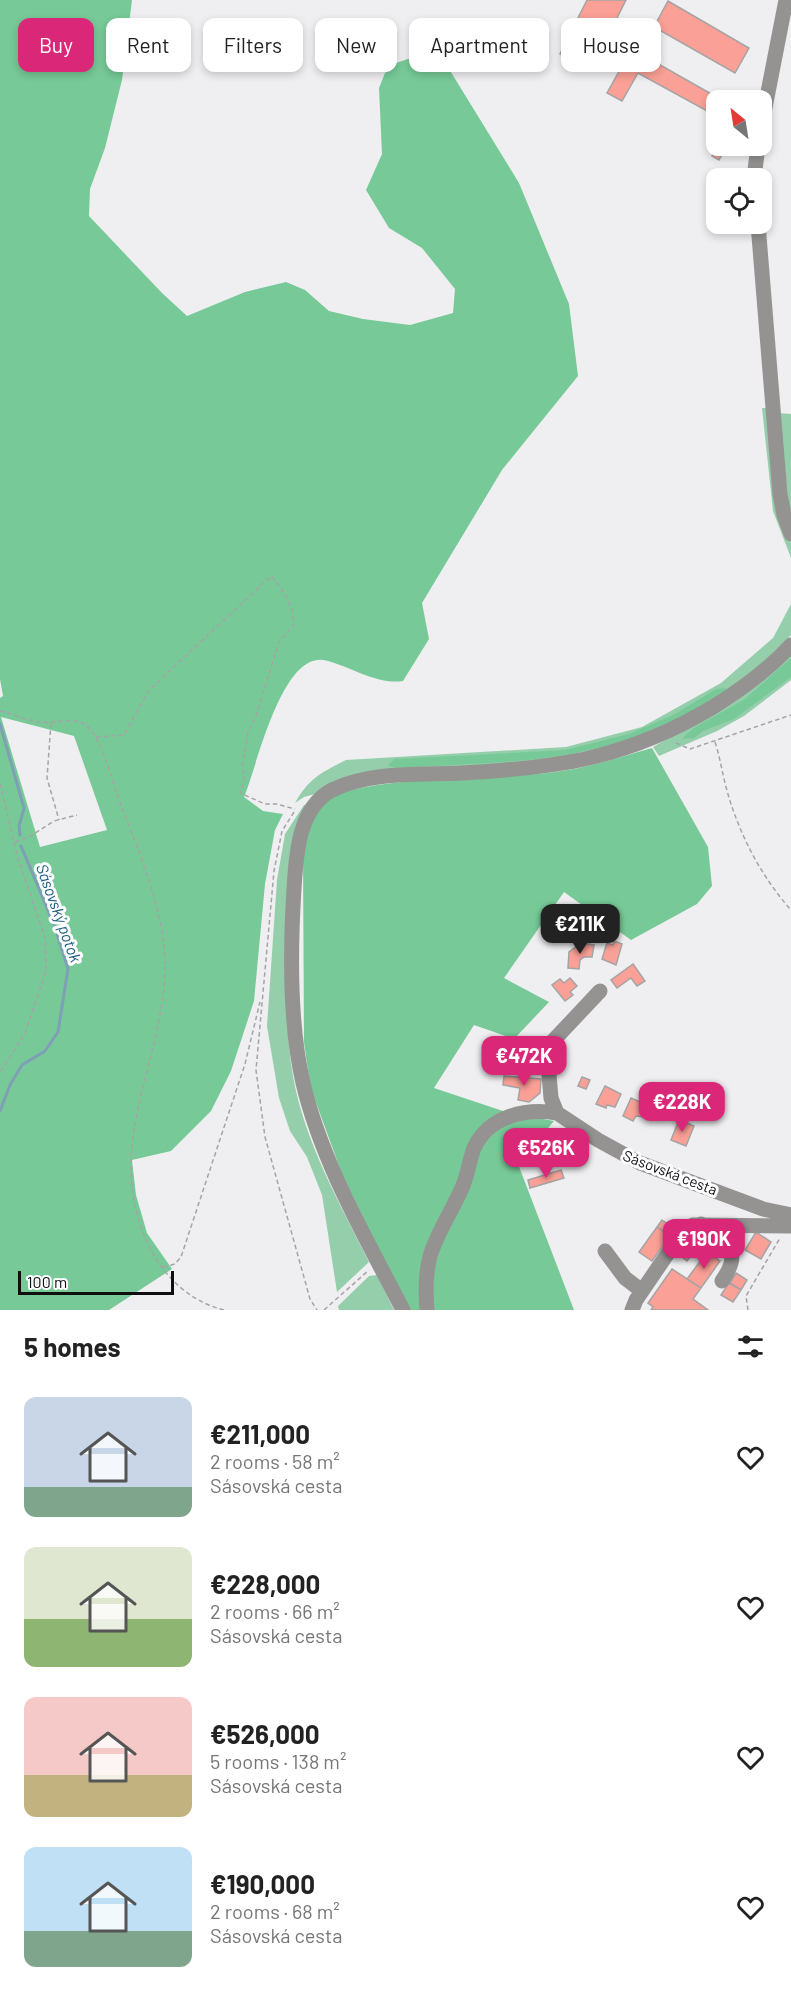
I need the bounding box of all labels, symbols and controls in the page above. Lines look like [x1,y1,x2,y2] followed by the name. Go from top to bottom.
[18,18,94,72] chip: Buy
[106,18,191,72] chip: Rent
[203,18,303,72] chip: Filters
[315,18,397,72] chip: New
[409,18,549,72] chip: Apartment
[561,18,661,72] chip: House
[706,90,772,156] north arrow
[706,90,772,234] map controls
[706,168,772,234] button: locate
[33,861,86,965] water label: Sásovský potok
[538,904,622,955] pin: €211K
[555,911,605,935] text: €211K
[482,1036,566,1087] pin: €472K
[496,1043,552,1067] text: €472K
[640,1082,724,1133] pin: €228K
[653,1089,711,1113] text: €228K
[504,1128,588,1179] pin: €526K
[517,1135,575,1159] text: €526K
[621,1146,720,1198] street label: Sásovská cesta
[662,1219,746,1270] pin: €190K
[677,1226,731,1250] text: €190K
[18,1268,174,1296] scale bar
[27,1272,67,1291] text: 100 m
[734,1330,767,1363] icon: filters
[24,1331,121,1362] text: 5 homes
[210,1418,310,1449] text: €211,000
[72,1421,144,1493] icon: home
[734,1441,767,1474] icon: heart
[210,1449,340,1473] text: 2 rooms · 58 m²
[210,1473,342,1497] text: Sásovská cesta
[210,1568,320,1599] text: €228,000
[72,1571,144,1643] icon: home
[734,1591,767,1624] icon: heart
[210,1599,340,1623] text: 2 rooms · 66 m²
[210,1623,342,1647] text: Sásovská cesta
[210,1718,320,1749] text: €526,000
[72,1721,144,1793] icon: home
[734,1741,767,1774] icon: heart
[210,1749,346,1773] text: 5 rooms · 138 m²
[210,1773,342,1797] text: Sásovská cesta
[210,1868,315,1899] text: €190,000
[72,1871,144,1943] icon: home
[734,1891,767,1924] icon: heart
[210,1899,340,1923] text: 2 rooms · 68 m²
[210,1923,342,1947] text: Sásovská cesta

